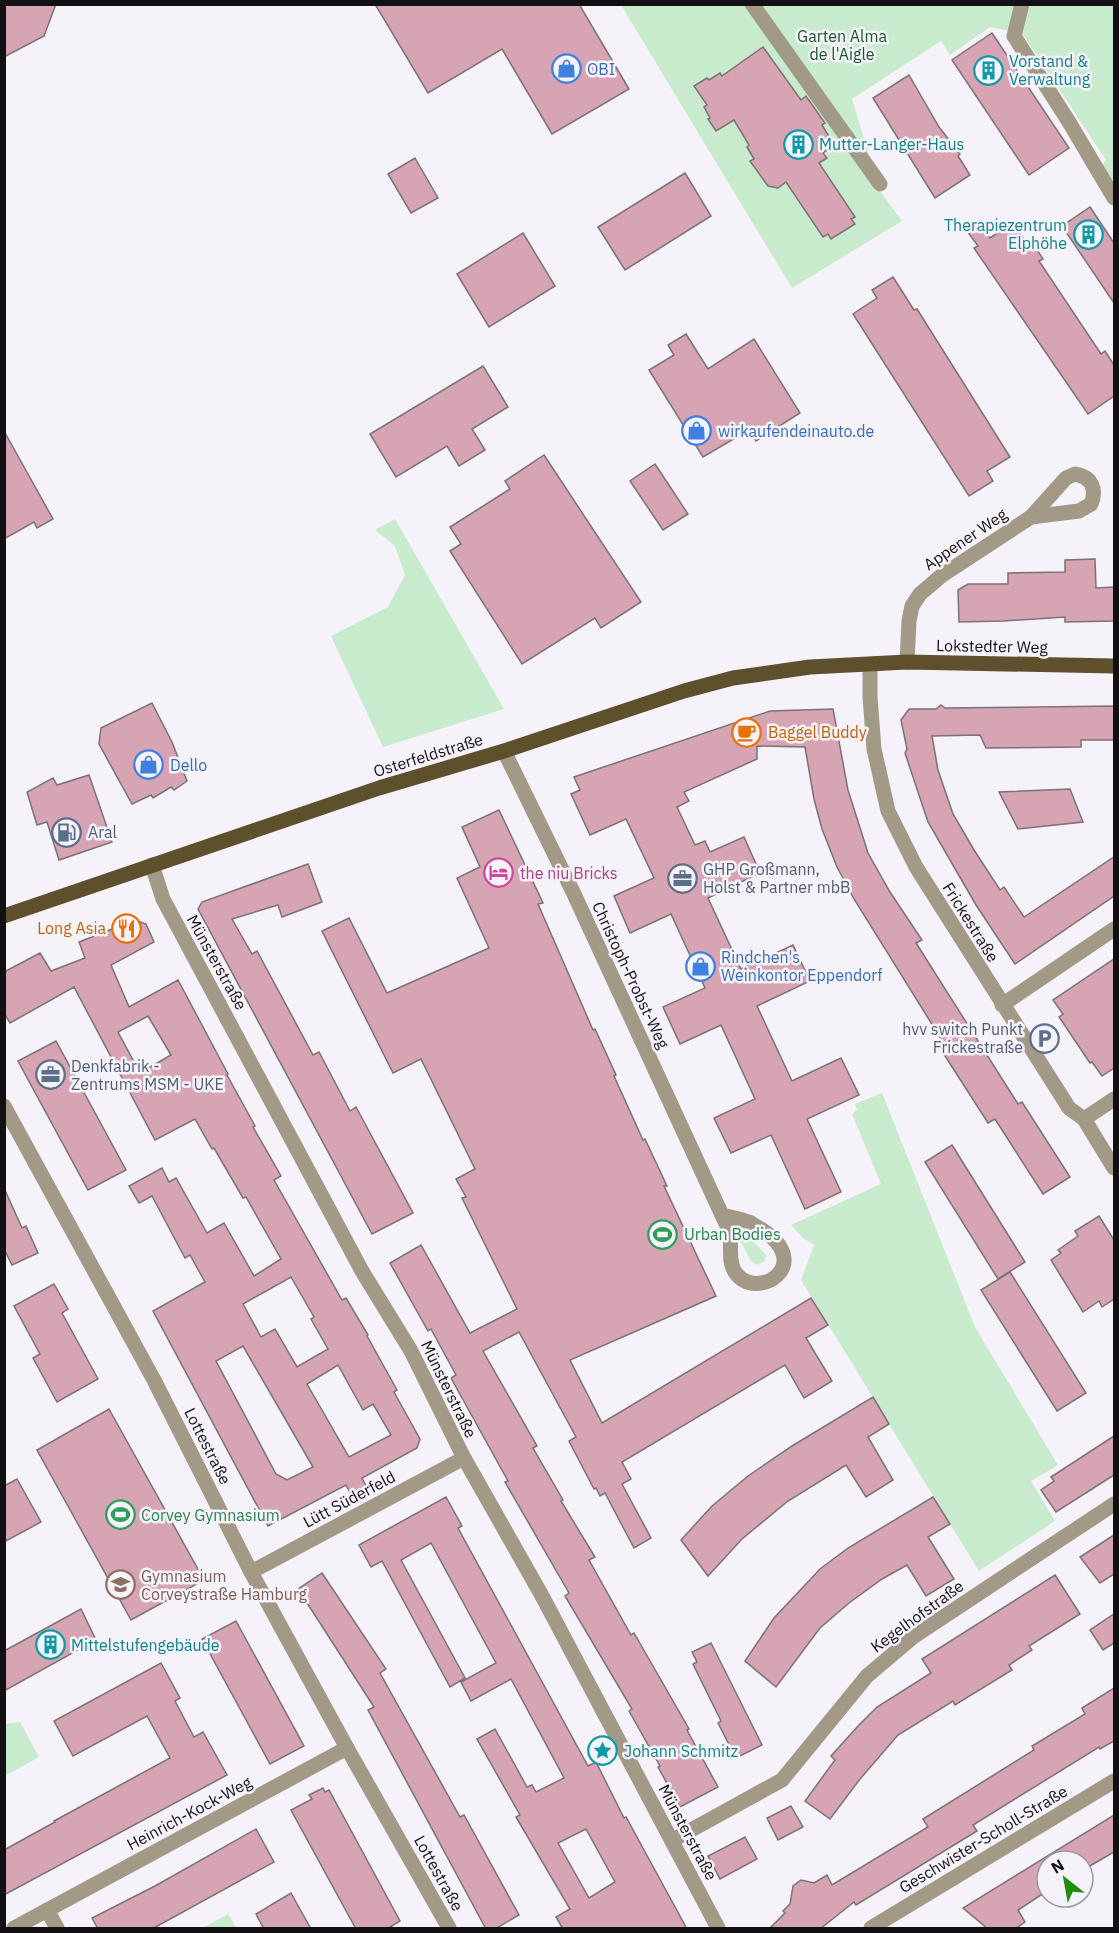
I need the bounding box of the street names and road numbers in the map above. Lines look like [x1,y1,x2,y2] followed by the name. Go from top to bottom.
[919,503,1011,574] street label: Appener Weg
[936,635,1049,657] street label: Lokstedter Weg
[371,729,485,781] street label: Osterfeldstraße
[939,878,1003,966] street label: Frickestraße
[588,898,674,1052] street label: Christoph-Probst-Weg
[183,911,251,1013] street label: Münsterstraße
[417,1337,481,1441] street label: Münsterstraße
[180,1404,236,1488] street label: Lottestraße
[299,1466,399,1532] street label: Lütt Süderfeld
[867,1576,967,1656] street label: Kegelhofstraße
[123,1771,255,1854] street label: Heinrich-Kock-Weg
[654,1781,722,1884] street label: Münsterstraße
[895,1781,1071,1897] street label: Geschwister-Scholl-Straße
[410,1832,468,1914] street label: Lottestraße

